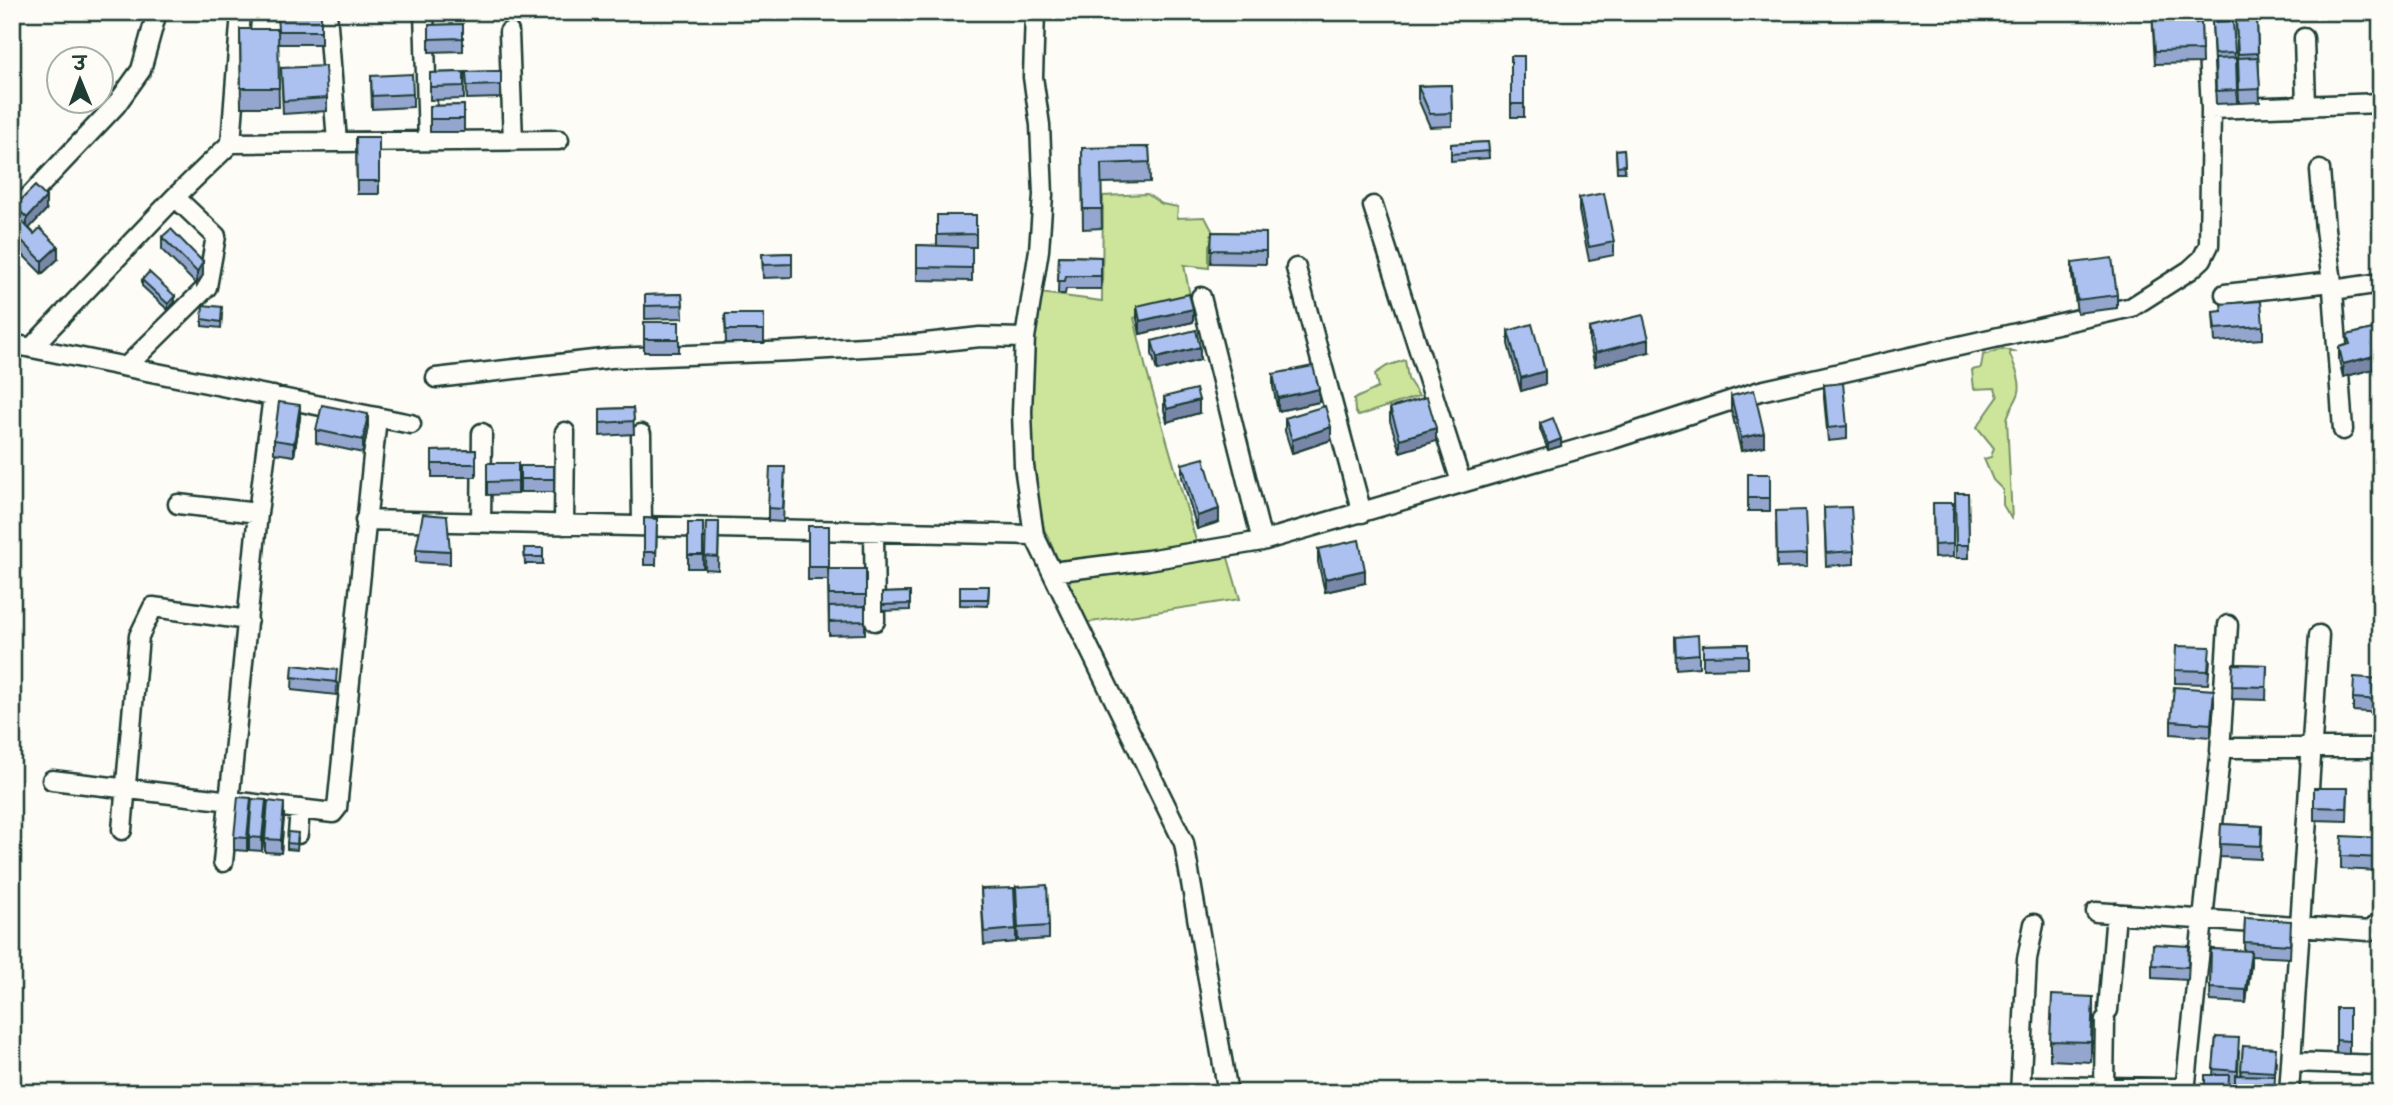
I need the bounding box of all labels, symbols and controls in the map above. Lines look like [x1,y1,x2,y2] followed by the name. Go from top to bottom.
[46,46,116,116] north arrow
[71,51,89,78] text: उ

